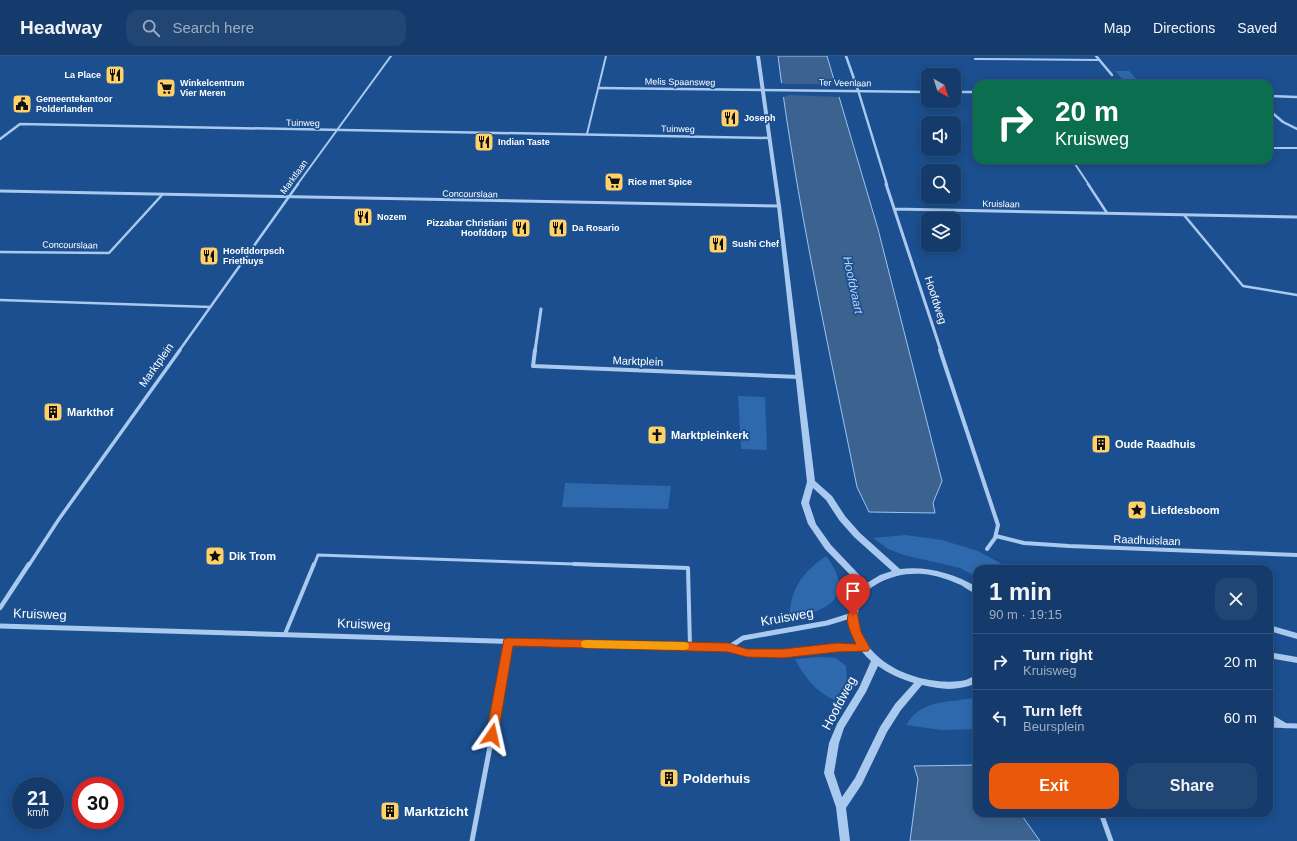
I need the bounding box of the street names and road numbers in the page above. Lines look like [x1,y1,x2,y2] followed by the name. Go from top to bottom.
[645,76,715,88] street label: Melis Spaansweg
[819,78,871,88] street label: Ter Veenlaan
[286,118,320,128] street label: Tuinweg
[661,124,695,134] street label: Tuinweg
[278,158,310,196] street label: Marktlaan
[442,189,498,199] street label: Concourslaan
[982,199,1020,209] street label: Kruislaan
[42,240,98,250] street label: Concourslaan
[923,275,949,325] street label: Hoofdweg
[137,341,175,389] street label: Marktplein
[612,354,664,368] street label: Marktplein
[1113,533,1181,547] street label: Raadhuislaan
[759,605,815,629] street label: Kruisweg
[13,606,67,622] street label: Kruisweg
[337,616,391,632] street label: Kruisweg
[819,674,859,732] street label: Hoofdweg

